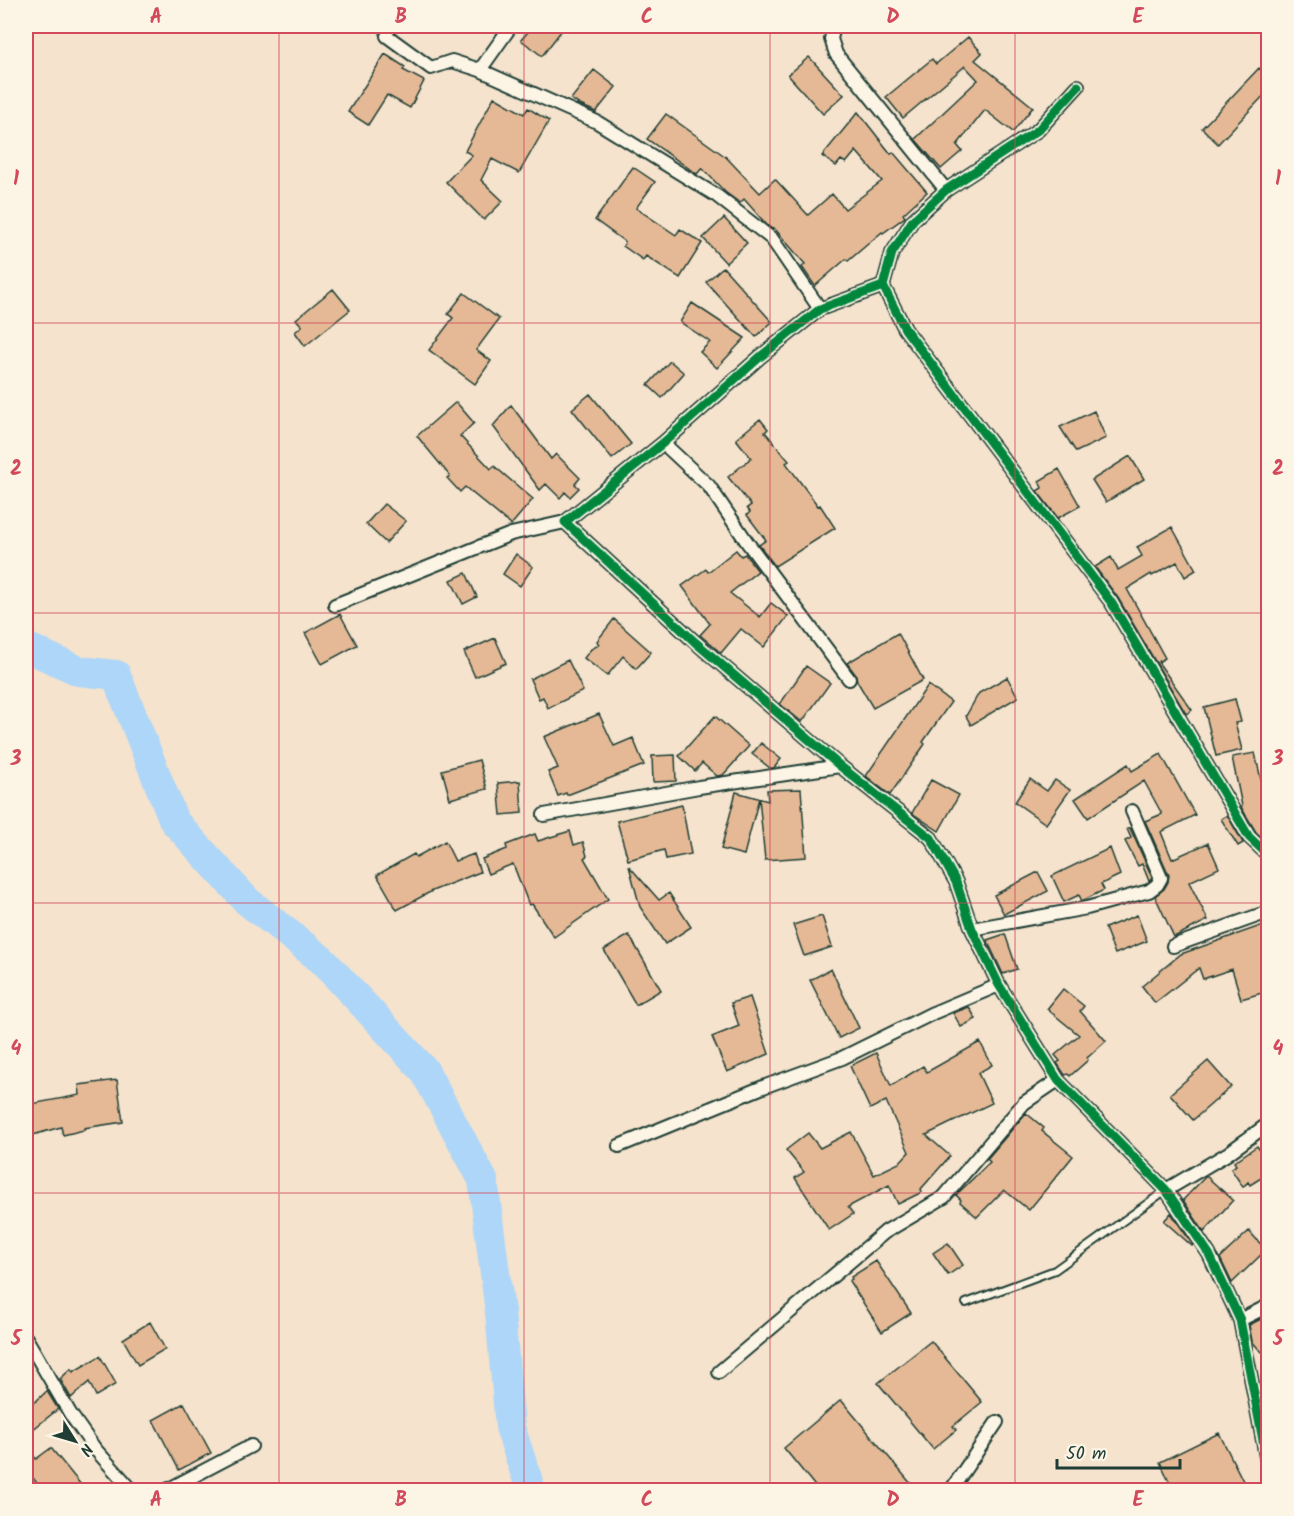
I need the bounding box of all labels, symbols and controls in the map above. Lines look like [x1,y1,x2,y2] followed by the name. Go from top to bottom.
[150,2,162,34] text: A
[395,2,407,34] text: B
[641,2,653,34] text: C
[886,2,900,34] text: D
[1132,2,1144,34] text: E
[13,164,19,196] text: 1
[1275,164,1281,196] text: 1
[10,454,22,486] text: 2
[1272,454,1284,486] text: 2
[10,744,22,776] text: 3
[1272,744,1284,776] text: 3
[11,1034,22,1066] text: 4
[1273,1034,1284,1066] text: 4
[10,1324,23,1356] text: 5
[1272,1324,1285,1356] text: 5
[45,1411,105,1471] north arrow
[1057,1432,1180,1470] scale bar
[73,1438,99,1461] text: N
[1066,1440,1106,1469] text: 50 m
[150,1485,162,1516] text: A
[395,1485,407,1516] text: B
[641,1485,653,1516] text: C
[886,1485,900,1516] text: D
[1132,1485,1144,1516] text: E

